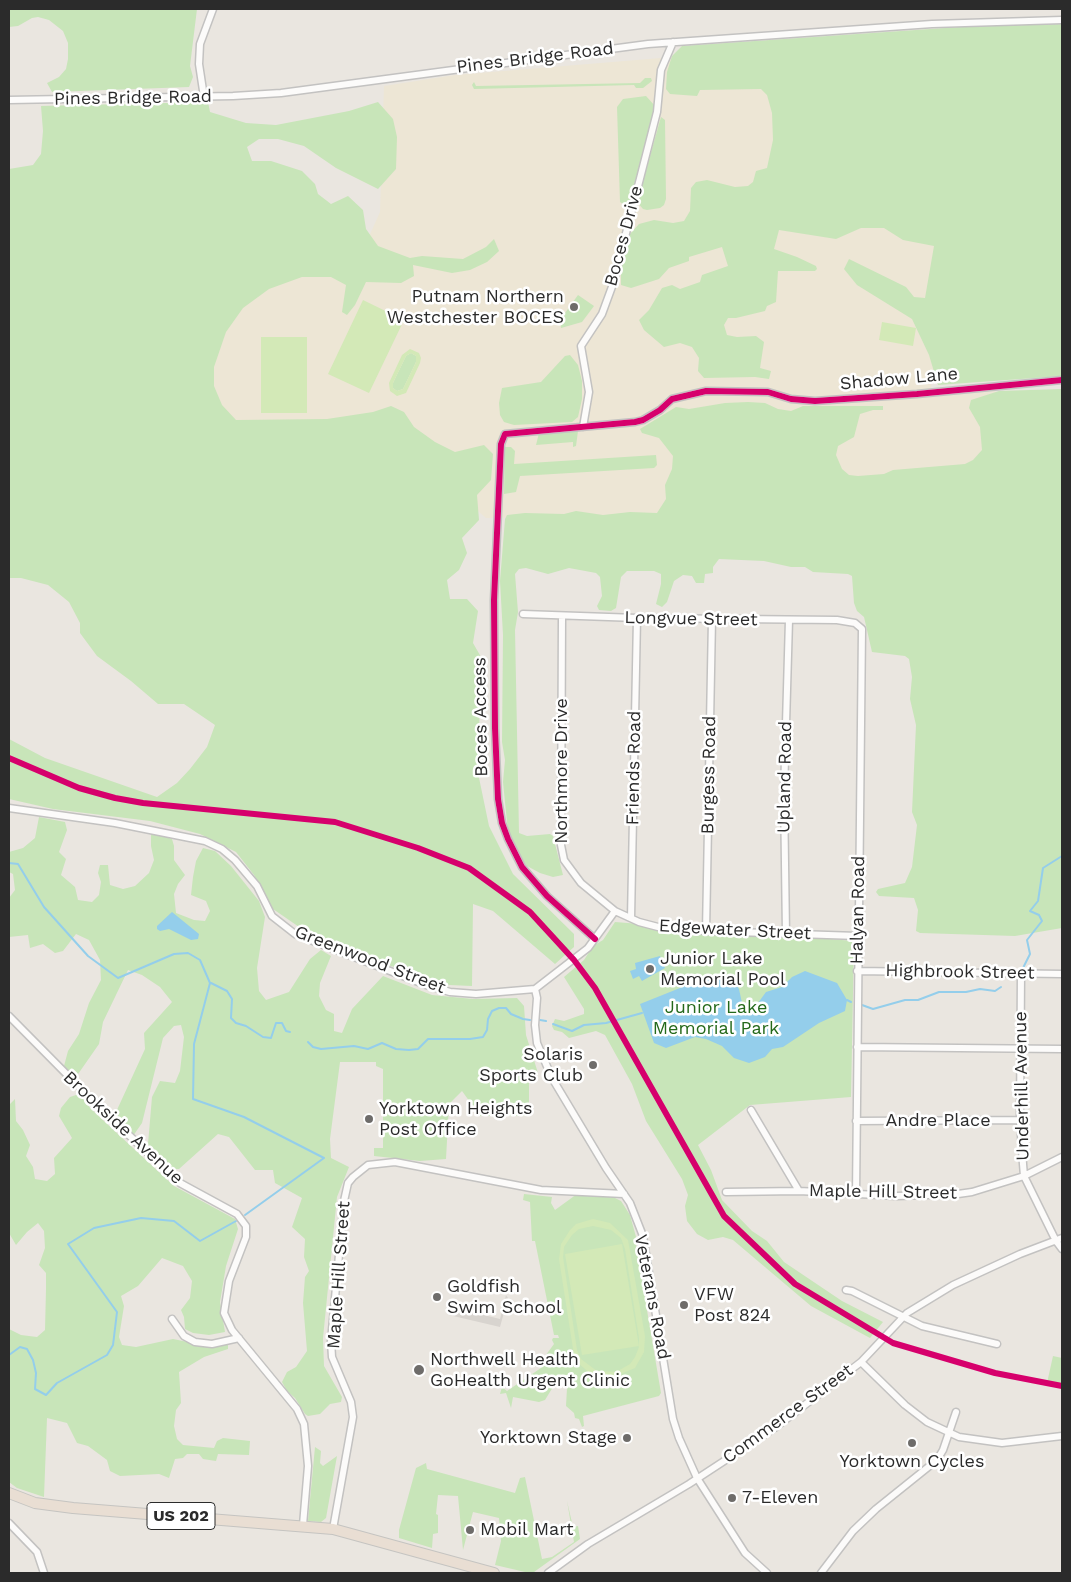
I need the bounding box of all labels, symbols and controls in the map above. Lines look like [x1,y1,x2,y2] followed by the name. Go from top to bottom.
[455,38,615,78] street label: Pines Bridge Road
[54,86,212,110] street label: Pines Bridge Road
[600,183,648,289] street label: Boces Drive
[387,286,564,328] place label: Putnam Northern Westchester BOCES
[568,301,580,313] marker: Putnam Northern Westchester BOCES
[839,363,959,395] street label: Shadow Lane
[624,607,758,631] street label: Longvue Street
[469,657,493,777] street label: Boces Access
[551,698,573,844] street label: Northmore Drive
[622,710,646,826] street label: Friends Road
[697,715,721,835] street label: Burgess Road
[773,721,797,833] street label: Upland Road
[846,855,870,965] street label: Halyan Road
[658,915,812,945] street label: Edgewater Street
[292,921,448,999] street label: Greenwood Street
[660,948,785,991] place label: Junior Lake Memorial Pool
[885,960,1035,984] street label: Highbrook Street
[644,963,656,975] marker: Junior Lake Memorial Pool
[653,997,779,1040] park label: Junior Lake Memorial Park
[1010,1011,1034,1161] street label: Underhill Avenue
[479,1044,583,1086] place label: Solaris Sports Club
[587,1059,599,1071] marker: Solaris Sports Club
[59,1067,187,1189] street label: Brookside Avenue
[379,1098,533,1140] place label: Yorktown Heights Post Office
[885,1110,991,1132] street label: Andre Place
[363,1113,375,1125] marker: Yorktown Heights Post Office
[809,1180,957,1204] street label: Maple Hill Street
[323,1200,355,1350] street label: Maple Hill Street
[629,1233,675,1361] street label: Veterans Road
[447,1276,562,1318] place label: Goldfish Swim School
[694,1284,771,1326] place label: VFW Post 824
[431,1291,443,1303] marker: Goldfish Swim School
[678,1299,690,1311] marker: VFW Post 824
[430,1349,630,1392] place label: Northwell Health GoHealth Urgent Clinic
[719,1360,857,1468] street label: Commerce Street
[412,1363,426,1377] marker: Northwell Health GoHealth Urgent Clinic
[480,1427,617,1449] place label: Yorktown Stage
[621,1432,633,1444] marker: Yorktown Stage
[906,1437,918,1449] marker: Yorktown Cycles
[840,1451,984,1473] place label: Yorktown Cycles
[742,1487,818,1509] place label: 7-Eleven
[726,1492,738,1504] marker: 7-Eleven
[147,1502,215,1530] road number: US 202
[480,1519,574,1541] place label: Mobil Mart
[464,1524,476,1536] marker: Mobil Mart

